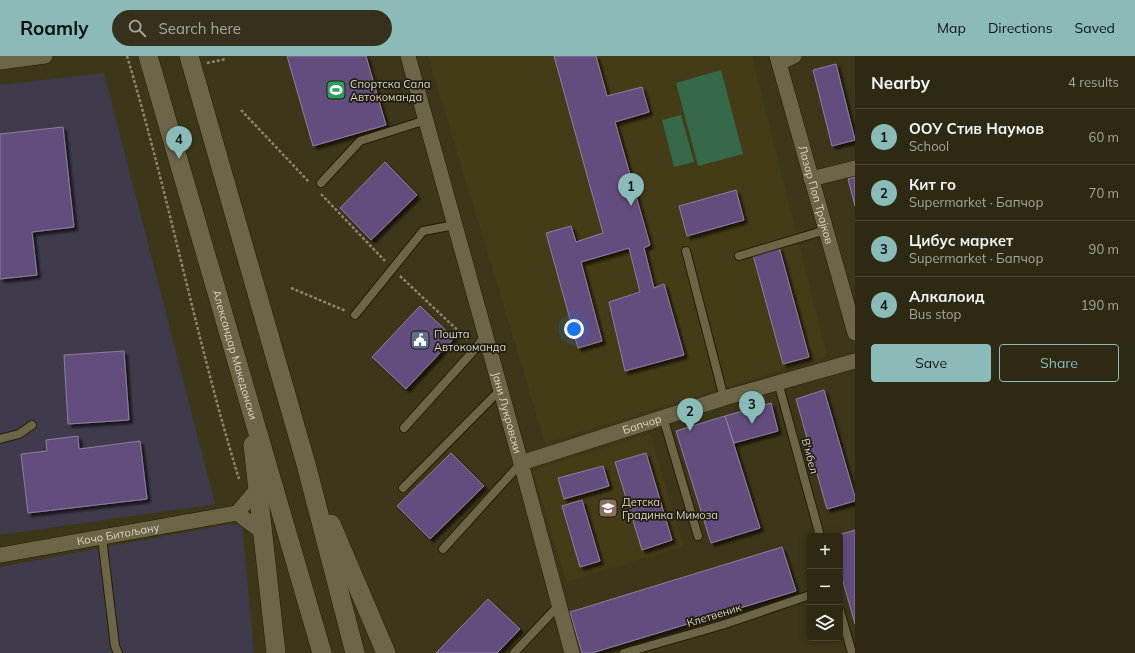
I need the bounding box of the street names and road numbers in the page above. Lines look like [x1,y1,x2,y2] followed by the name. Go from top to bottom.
[796,144,837,245] street label: Лазар Поп Трајков
[209,288,261,421] street label: Александар Македонски
[489,370,525,455] street label: Јани Лукровски
[621,411,663,437] street label: Бапчор
[799,437,821,475] street label: В'мбел
[76,520,161,548] street label: Кочо Битољану
[685,600,743,630] street label: Клетвеник

